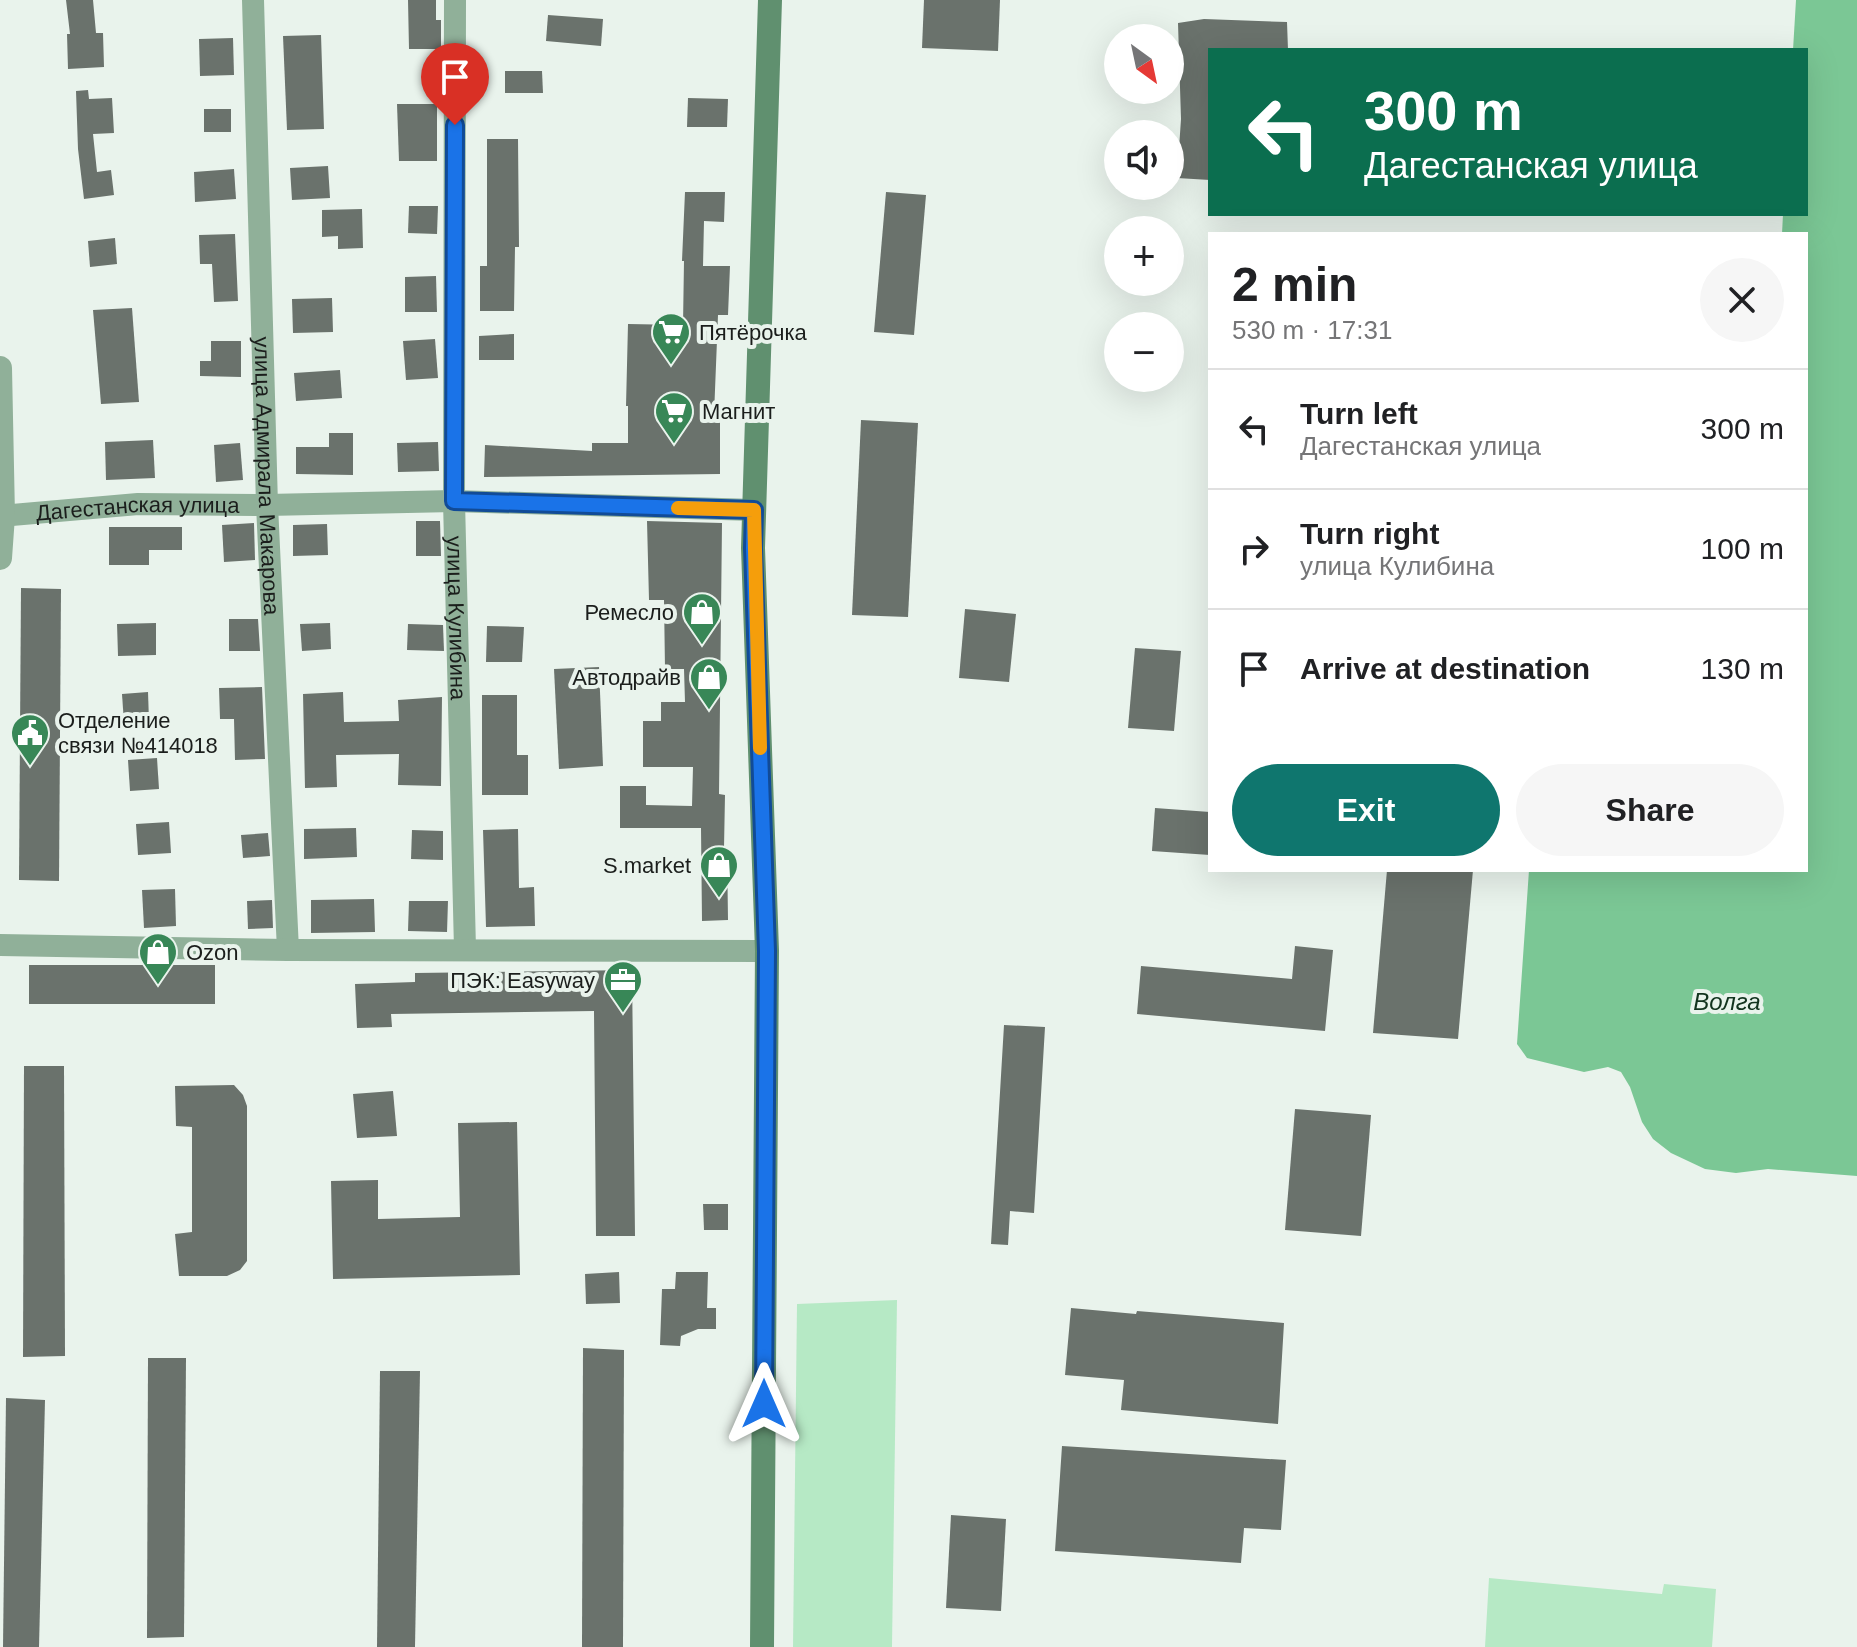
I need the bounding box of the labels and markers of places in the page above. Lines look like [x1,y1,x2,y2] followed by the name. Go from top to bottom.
[421,43,489,125] pin
[650,311,692,366] supermarket icon: Пятёрочка
[699,320,808,345] place label: Пятёрочка
[653,390,695,445] supermarket icon: Магнит
[702,399,775,424] place label: Магнит
[681,591,723,646] shop icon: Ремесло
[584,600,674,625] place label: Ремесло
[688,656,730,711] shop icon: Автодрайв
[572,665,681,690] place label: Автодрайв
[58,708,218,758] place label: Отделение связи №414018
[9,712,51,767] public building icon: Отделение связи №414018
[698,844,740,899] shop icon: S.market
[603,853,691,878] place label: S.market
[137,931,179,986] shop icon: Ozon
[186,940,239,965] place label: Ozon
[602,959,644,1014] office icon: ПЭК: Easyway
[450,968,595,993] place label: ПЭК: Easyway

